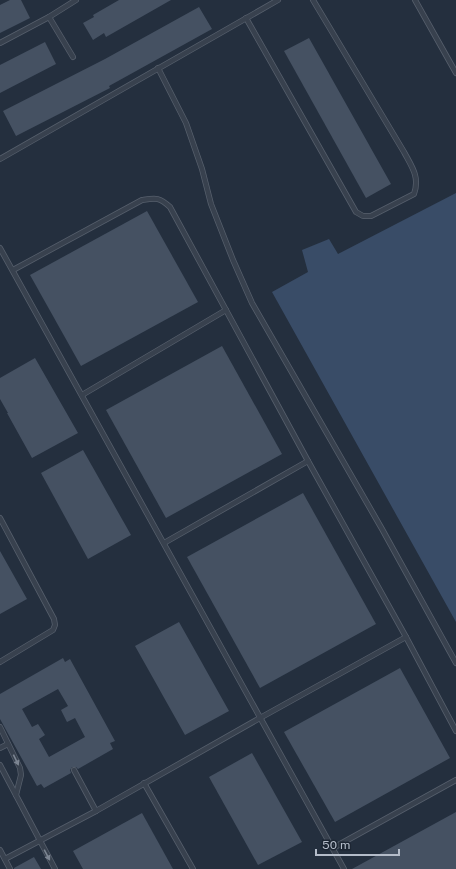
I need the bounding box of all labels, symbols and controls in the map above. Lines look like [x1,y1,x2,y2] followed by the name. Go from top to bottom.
[13,755,19,766] one-way arrow
[316,831,399,857] scale bar
[322,838,350,852] text: 50 m
[44,849,51,860] one-way arrow

